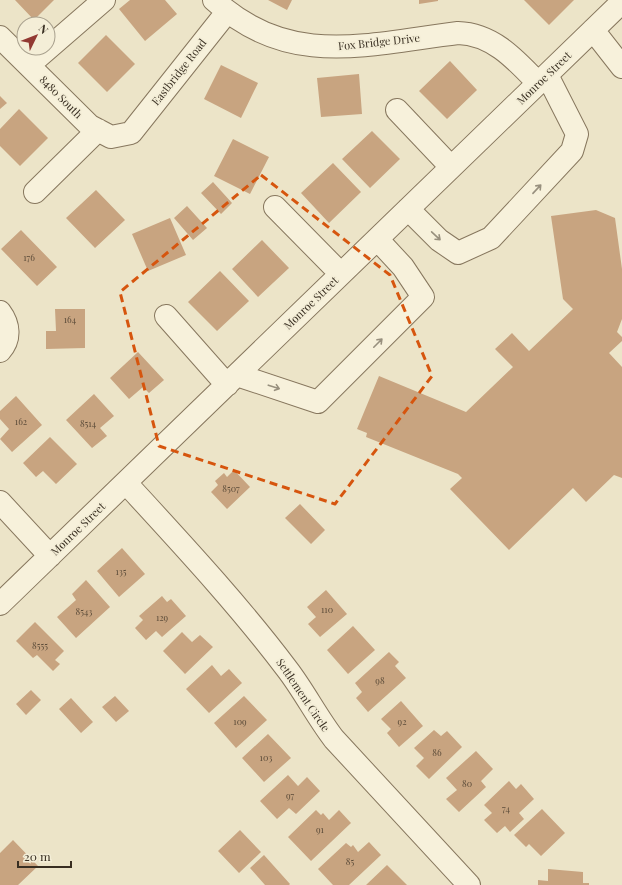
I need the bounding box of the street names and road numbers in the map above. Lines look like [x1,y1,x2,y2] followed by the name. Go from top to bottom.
[337,30,421,53] street label: Fox Bridge Drive
[148,35,210,108] street label: Eastbridge Road
[513,48,574,108] street label: Monroe Street
[37,72,86,122] street label: 8480 South
[280,273,341,333] street label: Monroe Street
[47,499,108,559] street label: Monroe Street
[273,655,334,735] street label: Settlement Circle

